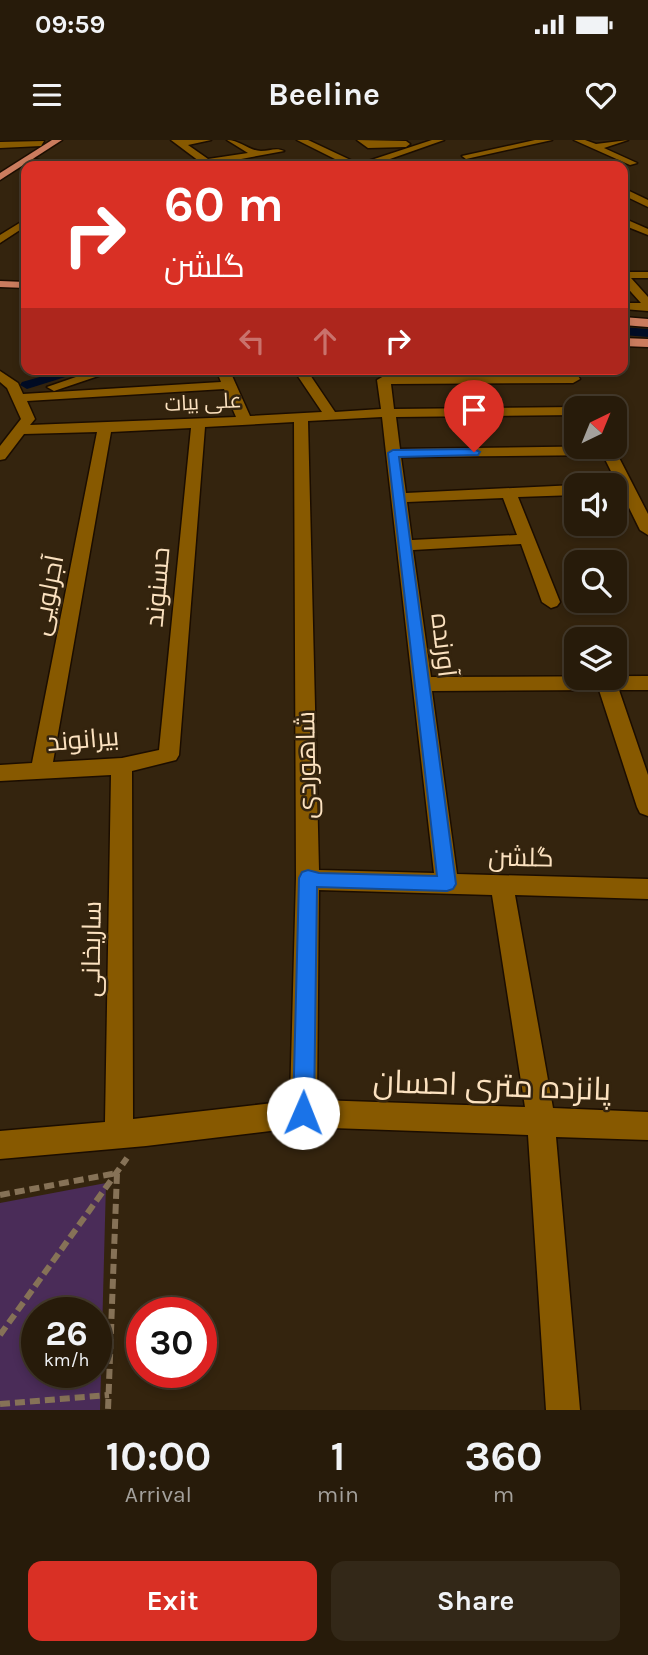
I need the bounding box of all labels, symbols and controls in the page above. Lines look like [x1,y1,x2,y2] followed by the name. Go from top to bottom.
[35,9,105,40] text: 09:59
[28,76,66,114] icon: menu
[268,76,380,113] text: Beeline
[582,76,620,114] icon: heart
[164,176,284,233] text: 60 m
[49,189,140,280] icon: right
[164,248,245,285] text: گلشن
[233,322,271,360] icon: left
[306,322,344,360] icon: ahead
[379,322,417,360] icon: right
[444,380,504,452] pin
[164,388,242,417] street label: علی بیات
[455,391,493,429] icon: arrive
[564,396,626,458] north arrow
[564,396,627,690] map controls
[564,473,627,536] button: sound
[139,546,176,628] street label: حسنوند
[564,550,627,613] button: search
[25,552,70,638] street label: آجرلویی
[424,611,463,679] street label: آورنده
[564,627,627,690] button: layers
[290,711,323,819] street label: شاهوردی
[46,721,120,758] street label: بیرانوند
[488,841,554,874] street label: گلشن
[75,901,108,997] street label: ساریخانی
[372,1063,612,1110] street label: پانزده متری احسان
[266,1076,340,1150] position arrow
[126,1297,217,1388] speed limit sign: 30
[45,1313,88,1354] text: 26
[44,1349,89,1371] text: km/h
[105,1431,211,1481] text: 10:00
[330,1431,345,1481] text: 1
[464,1431,543,1481] text: 360
[125,1481,192,1508] text: Arrival
[317,1481,359,1508] text: min
[493,1481,514,1508] text: m
[28,1561,317,1641] button: Exit
[331,1561,620,1641] button: Share

